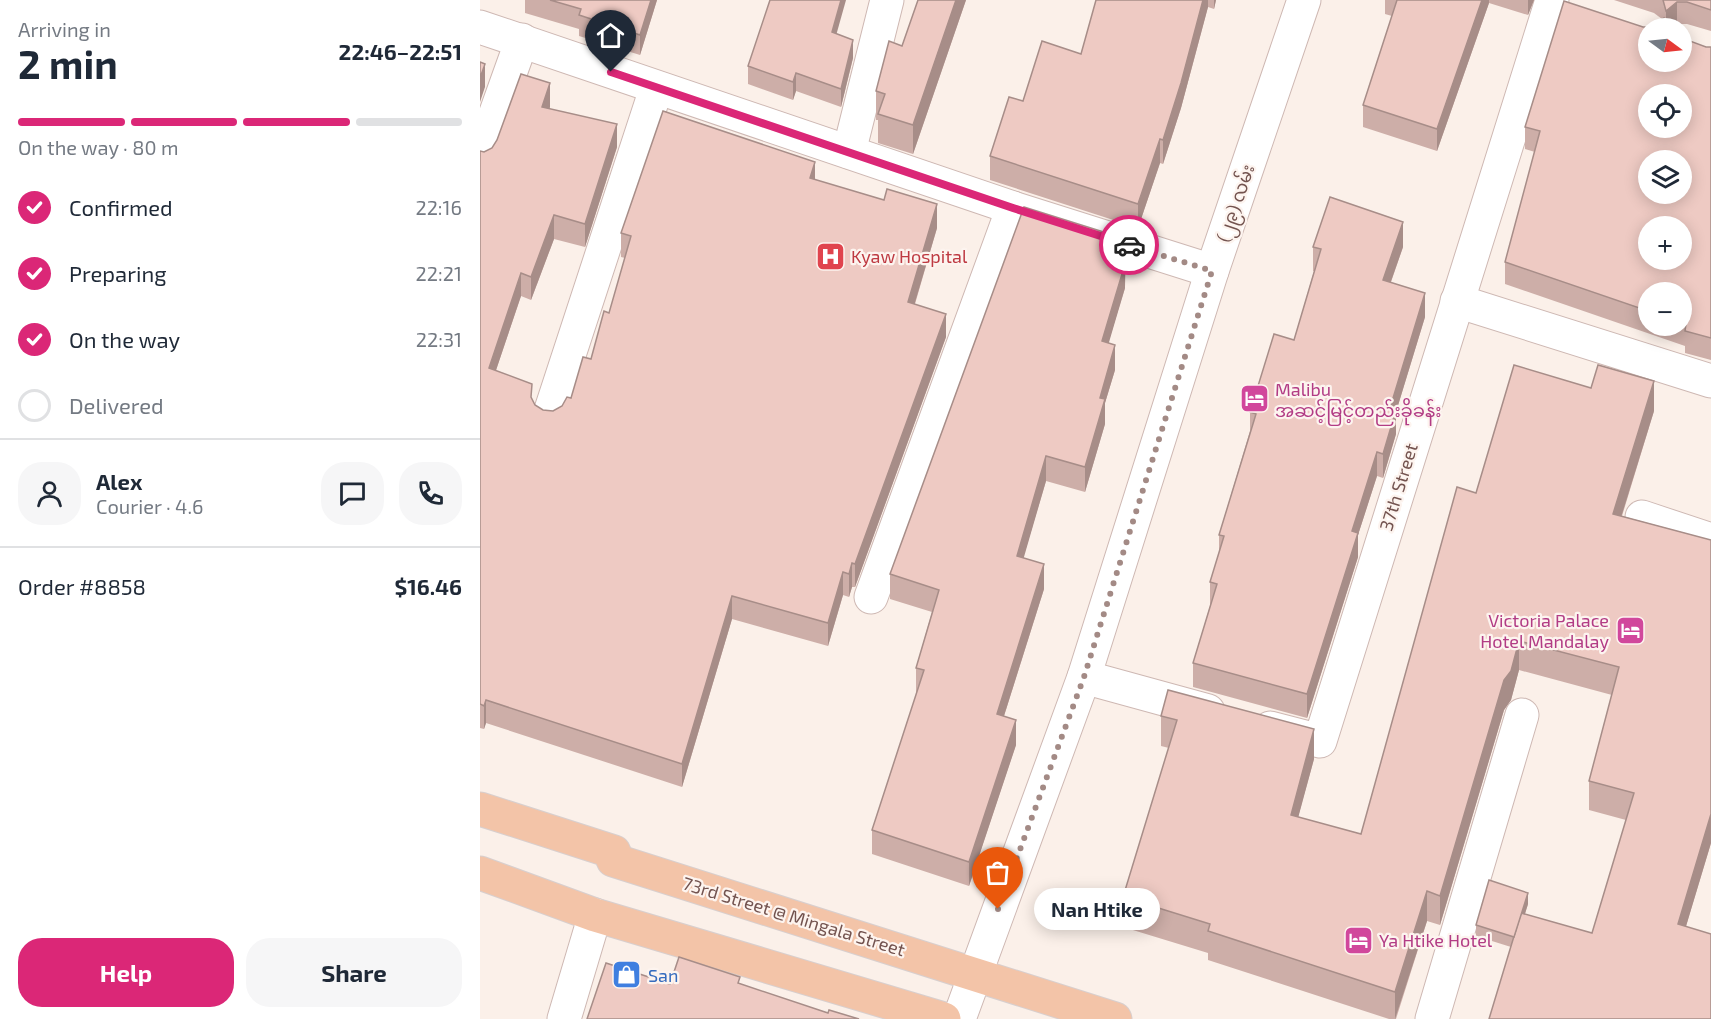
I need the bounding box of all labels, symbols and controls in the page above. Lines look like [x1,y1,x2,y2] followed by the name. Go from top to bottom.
[585,10,636,72] pin
[18,17,111,41] text: Arriving in
[1638,18,1692,72] north arrow
[1638,18,1692,336] map controls
[594,19,627,52] icon: home
[339,38,462,64] text: 22:46–22:51
[18,40,118,87] text: 2 min
[1638,84,1692,138] button: locate
[18,135,178,159] text: On the way · 80 m
[1638,150,1692,204] button: layers
[1211,161,1263,246] street label: (၂၉) လမ်း
[18,191,51,224] icon: check
[69,194,173,220] text: Confirmed
[415,195,462,219] text: 22:16
[1099,215,1159,275] courier
[1638,216,1692,270] button: +
[1113,229,1146,262] icon: car
[814,240,846,272] hospital icon: Kyaw Hospital
[851,245,968,267] place label: Kyaw Hospital
[18,257,51,290] icon: check
[69,260,167,286] text: Preparing
[416,261,462,285] text: 22:21
[1638,282,1692,336] button: −
[18,323,51,356] icon: check
[69,326,180,352] text: On the way
[416,327,462,351] text: 22:31
[1275,378,1441,426] place label: Malibu အဆင့်မြင့်တည်းခိုခန်း
[1238,383,1270,415] hotel icon: Malibu အဆင့်မြင့်တည်းခိုခန်း
[69,392,164,418] text: Delivered
[1374,440,1422,534] street label: 37th Street
[18,462,81,525] button: person
[321,462,384,525] button: chat
[399,462,462,525] button: phone
[96,468,142,494] text: Alex
[96,494,203,518] text: Courier · 4.6
[18,573,146,599] text: Order #8858
[394,573,462,599] text: $16.46
[1480,609,1609,652] place label: Victoria Palace Hotel Mandalay
[1614,614,1646,646] hotel icon: Victoria Palace Hotel Mandalay
[972,847,1023,909] pin
[981,856,1014,889] icon: bag
[680,872,908,960] street label: 73rd Street @ Mingala Street
[1034,888,1160,930] callout: Nan Htike
[1051,897,1143,921] text: Nan Htike
[1342,924,1374,956] hotel icon: Ya Htike Hotel
[1379,929,1493,951] place label: Ya Htike Hotel
[18,938,234,1007] button: Help
[246,938,462,1007] button: Share
[611,959,643,991] shop icon: San
[648,964,678,986] place label: San

